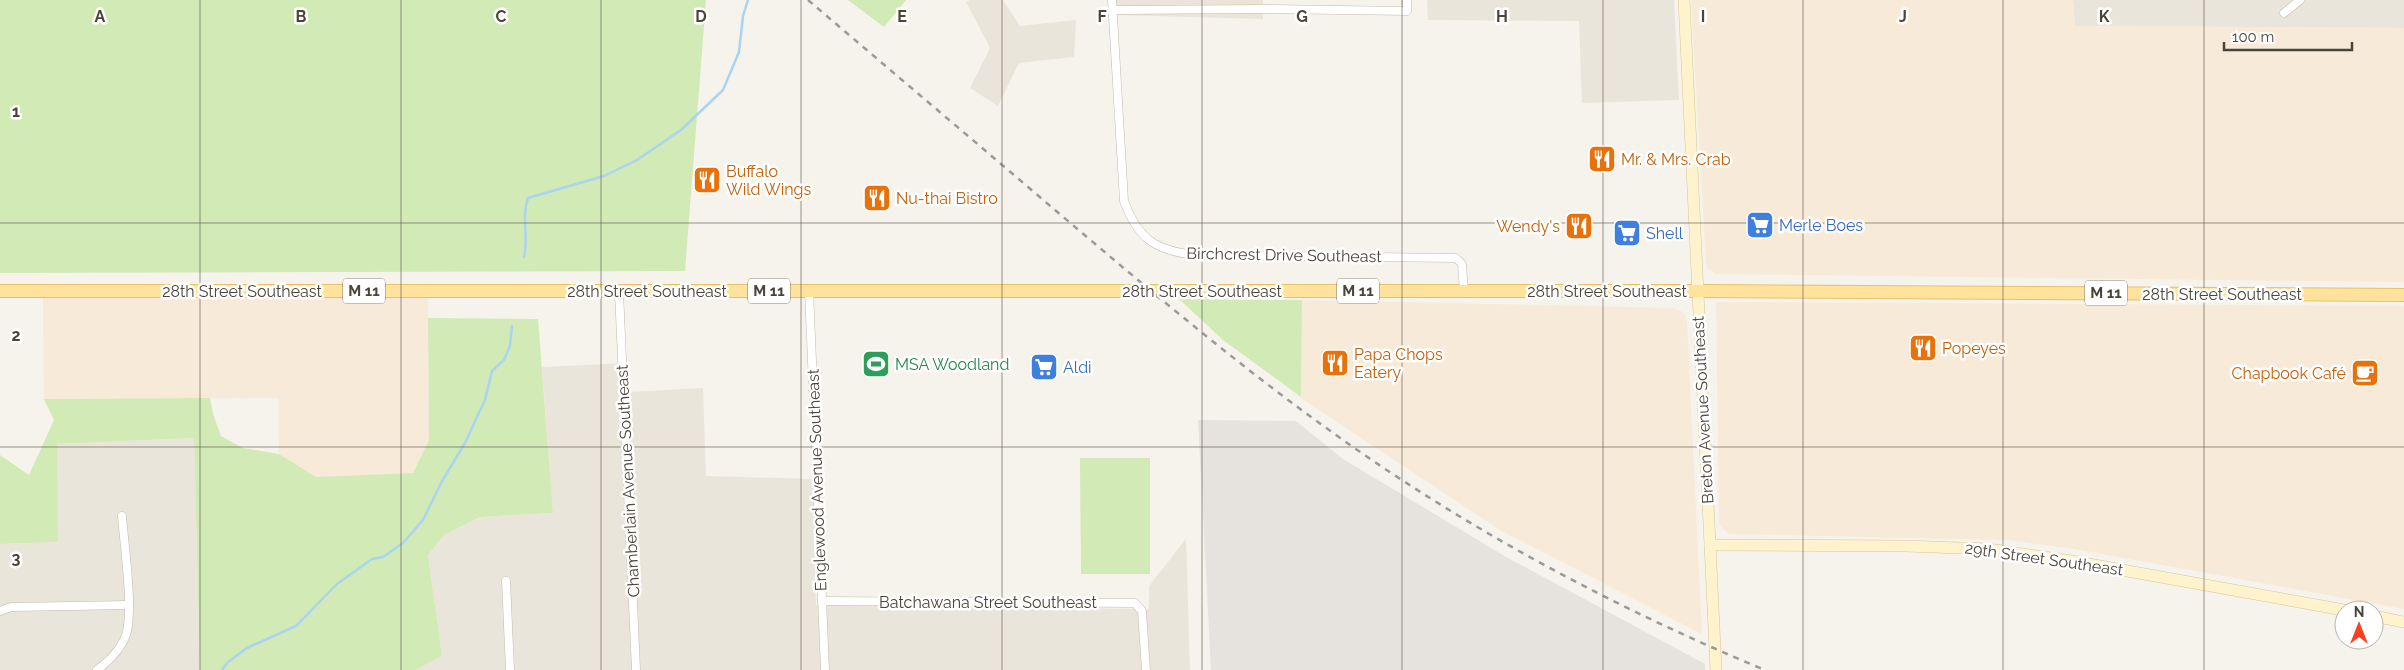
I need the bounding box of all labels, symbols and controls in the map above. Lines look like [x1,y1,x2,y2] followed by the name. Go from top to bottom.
[95,7,106,26] text: A
[296,7,307,26] text: B
[496,7,507,26] text: C
[695,7,707,26] text: D
[897,7,907,26] text: E
[1097,7,1107,26] text: F
[1296,7,1308,26] text: G
[1496,7,1508,26] text: H
[1701,7,1705,26] text: I
[1899,7,1907,26] text: J
[2099,7,2110,26] text: K
[2224,20,2352,52] scale bar
[2232,28,2274,46] text: 100 m
[12,102,20,121] text: 1
[1587,144,1617,174] restaurant icon: Mr. & Mrs. Crab
[1621,150,1731,169] place label: Mr. & Mrs. Crab
[726,162,811,199] place label: Buffalo Wild Wings
[692,165,722,195] restaurant icon: Buffalo Wild Wings
[862,183,892,213] restaurant icon: Nu-thai Bistro
[896,189,998,208] place label: Nu-thai Bistro
[1745,210,1775,240] supermarket icon: Merle Boes
[1564,211,1594,241] restaurant icon: Wendy's
[1779,216,1863,235] place label: Merle Boes
[1496,217,1560,236] place label: Wendy's
[1612,218,1642,248] supermarket icon: Shell
[1646,224,1684,243] place label: Shell
[1186,244,1382,266] street label: Birchcrest Drive Southeast
[343,278,385,304] road number: M 11
[748,278,790,304] road number: M 11
[1337,278,1379,304] road number: M 11
[2085,280,2127,306] road number: M 11
[162,282,322,301] street label: 28th Street Southeast
[567,282,727,301] street label: 28th Street Southeast
[1122,282,1282,301] street label: 28th Street Southeast
[1527,282,1687,301] street label: 28th Street Southeast
[2142,285,2302,304] street label: 28th Street Southeast
[1689,315,1717,504] street label: Breton Avenue Southeast
[11,326,21,345] text: 2
[1908,333,1938,363] restaurant icon: Popeyes
[1942,339,2006,358] place label: Popeyes
[1354,345,1443,382] place label: Papa Chops Eatery
[1320,348,1350,378] restaurant icon: Papa Chops Eatery
[861,349,891,379] sports icon: MSA Woodland
[1029,352,1059,382] supermarket icon: Aldi
[895,355,1009,374] place label: MSA Woodland
[1063,358,1092,377] place label: Aldi
[2350,358,2380,388] cafe icon: Chapbook Café
[612,364,644,598] street label: Chamberlain Avenue Southeast
[2232,364,2346,383] place label: Chapbook Café
[804,368,830,592] street label: Englewood Avenue Southeast
[1964,538,2125,580] street label: 29th Street Southeast
[12,549,21,568] text: 3
[879,593,1098,612] street label: Batchawana Street Southeast
[2334,600,2384,650] north arrow
[2354,604,2364,620] text: N

